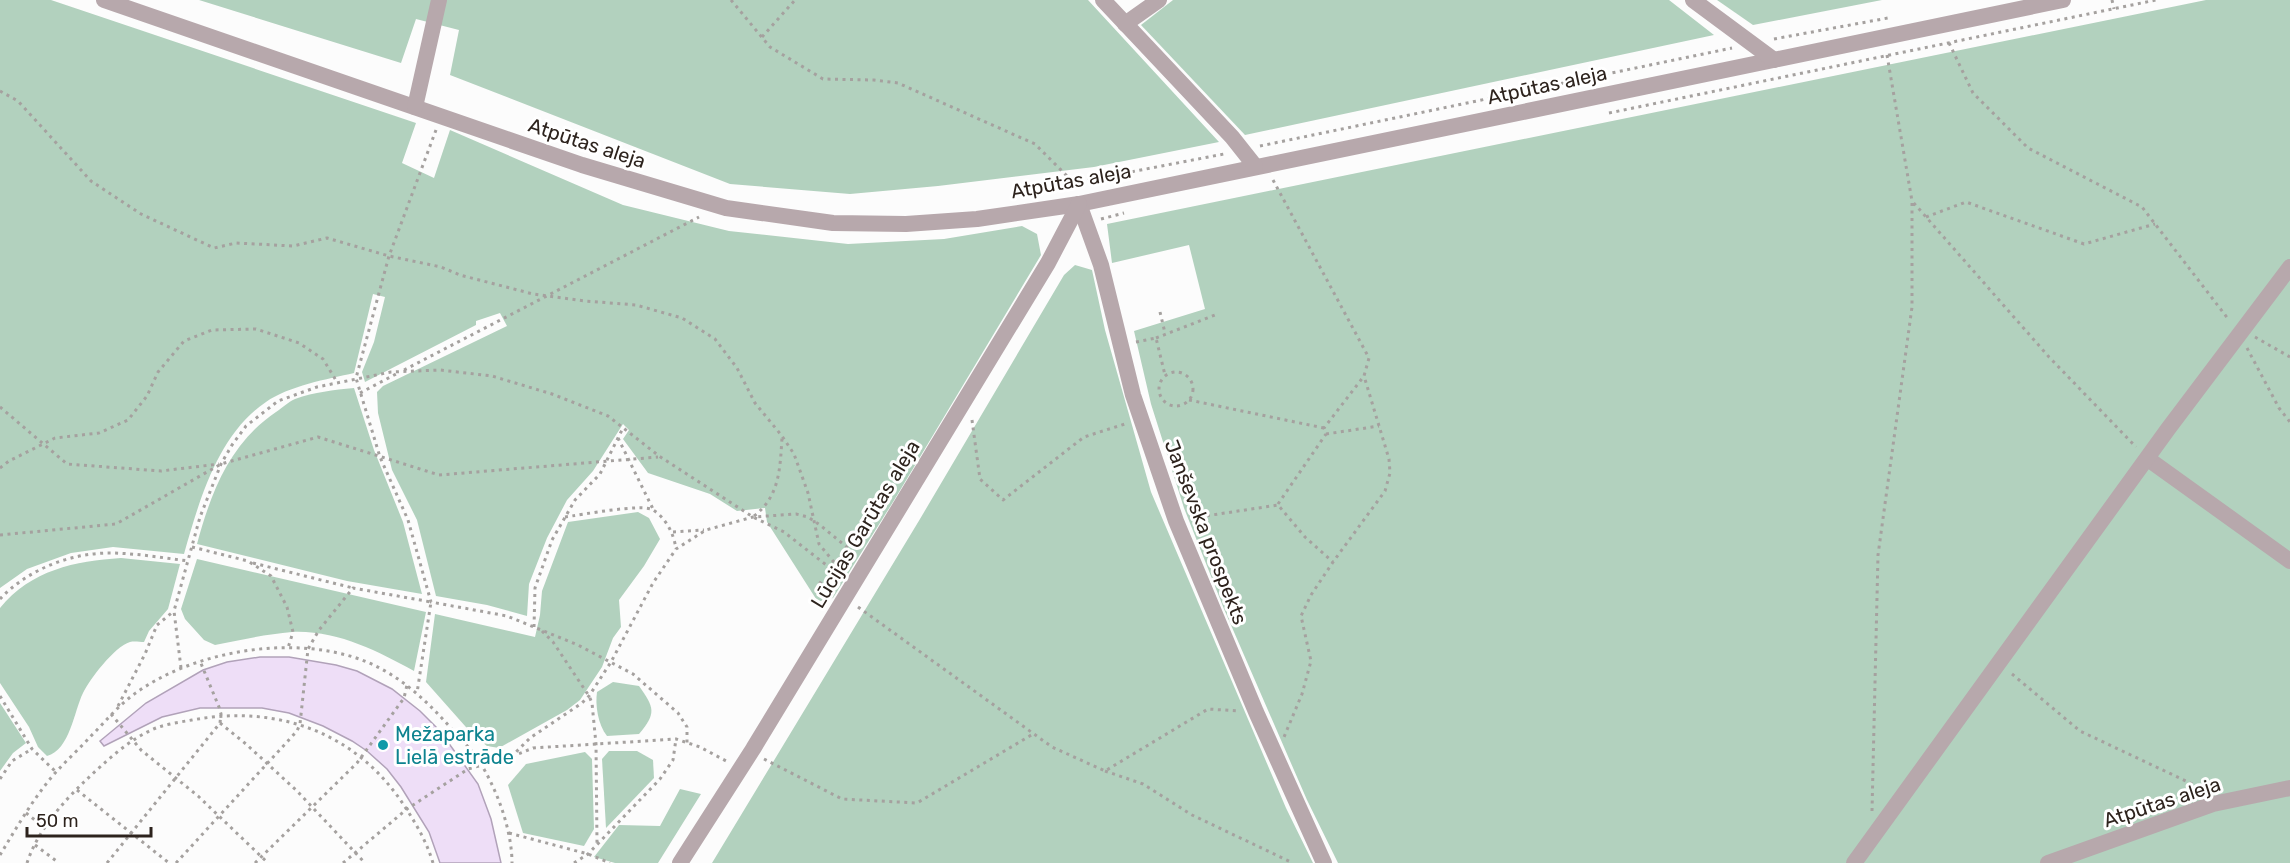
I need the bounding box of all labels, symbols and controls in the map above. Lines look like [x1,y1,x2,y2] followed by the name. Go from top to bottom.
[1485,61,1609,109] street label: Atpūtas aleja
[525,113,649,173] street label: Atpūtas aleja
[1009,159,1133,203] street label: Atpūtas aleja
[805,436,925,612] street label: Lūcijas Garūtas aleja
[1160,436,1252,628] street label: Janševska prospekts
[395,722,514,769] place label: Mežaparka Lielā estrāde
[376,738,390,752] marker: Mežaparka Lielā estrāde
[2100,772,2224,832] street label: Atpūtas aleja
[27,800,152,838] scale bar
[36,810,79,832] text: 50 m

